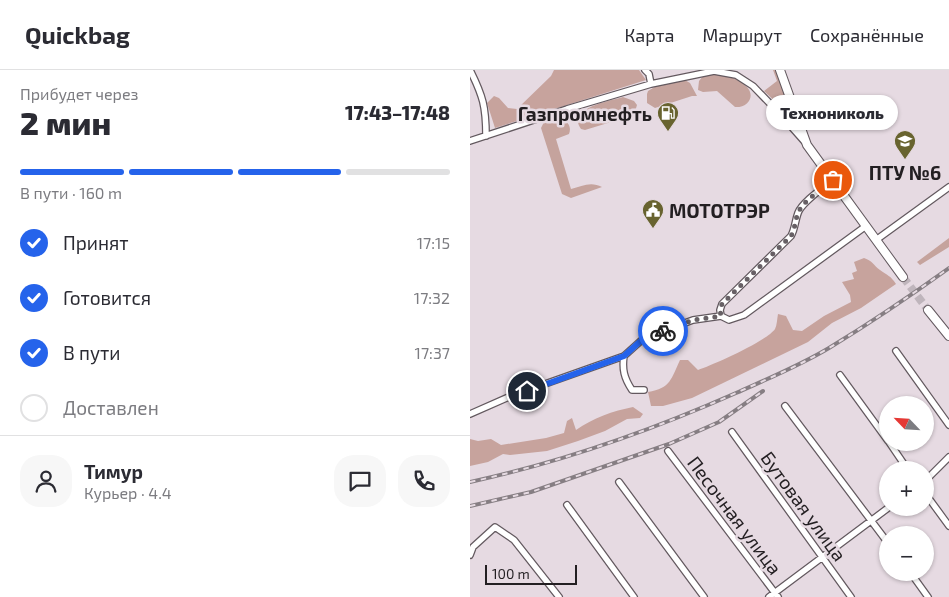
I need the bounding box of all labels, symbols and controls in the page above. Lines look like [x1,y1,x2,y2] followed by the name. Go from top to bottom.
[25,20,130,49] text: Quickbag
[624,24,674,46] text: Карта
[702,24,782,46] text: Маршрут
[810,24,924,46] text: Сохранённые
[20,84,138,103] text: Прибудет через
[767,95,899,130] callout: Технониколь
[345,101,450,124] text: 17:43–17:48
[656,101,680,132] fuel station icon: Газпромнефть
[518,102,652,125] place label: Газпромнефть
[20,103,111,141] text: 2 мин
[780,103,884,122] text: Технониколь
[893,129,917,160] school or university icon: ПТУ №6
[812,159,854,201] pin
[869,161,941,184] place label: ПТУ №6
[819,166,847,194] icon: bag
[20,183,122,202] text: В пути · 160 m
[641,198,665,229] public building icon: МОТОТРЭР
[669,199,770,222] place label: МОТОТРЭР
[20,229,48,257] icon: check
[63,231,129,254] text: Принят
[417,233,450,252] text: 17:15
[20,284,48,312] icon: check
[63,286,151,309] text: Готовится
[414,288,450,307] text: 17:32
[638,306,688,356] courier
[649,317,677,345] icon: bike
[20,339,48,367] icon: check
[63,341,121,364] text: В пути
[415,343,450,362] text: 17:37
[506,370,548,412] pin
[513,377,541,405] icon: home
[63,396,159,419] text: Доставлен
[879,396,934,451] north arrow
[879,396,934,581] map controls
[756,447,852,566] street label: Бутовая улица
[682,451,787,579] street label: Песочная улица
[20,455,72,507] button: person
[334,455,386,507] button: chat
[398,455,450,507] button: phone
[84,460,143,483] text: Тимур
[879,461,934,516] button: +
[84,483,172,502] text: Курьер · 4.4
[879,526,934,581] button: −
[485,562,578,585] scale bar
[492,565,530,582] text: 100 m

